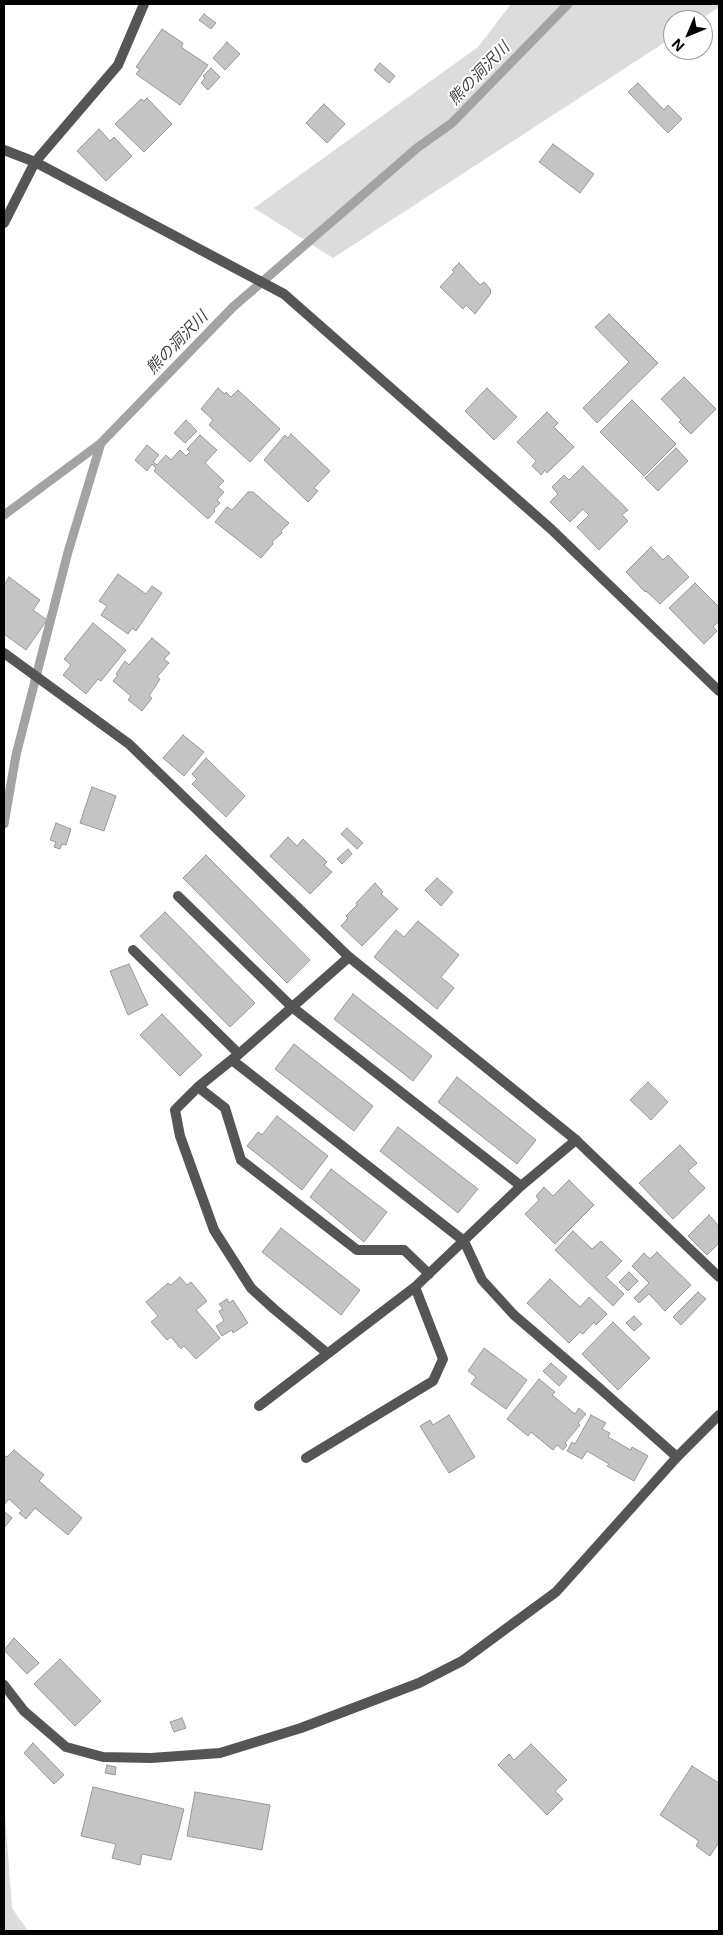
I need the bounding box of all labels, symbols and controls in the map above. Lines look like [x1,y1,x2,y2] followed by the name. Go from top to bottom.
[663,10,713,60] north arrow
[668,35,688,55] text: N
[444,39,514,109] water label: 熊の洞沢川
[142,308,212,378] water label: 熊の洞沢川

